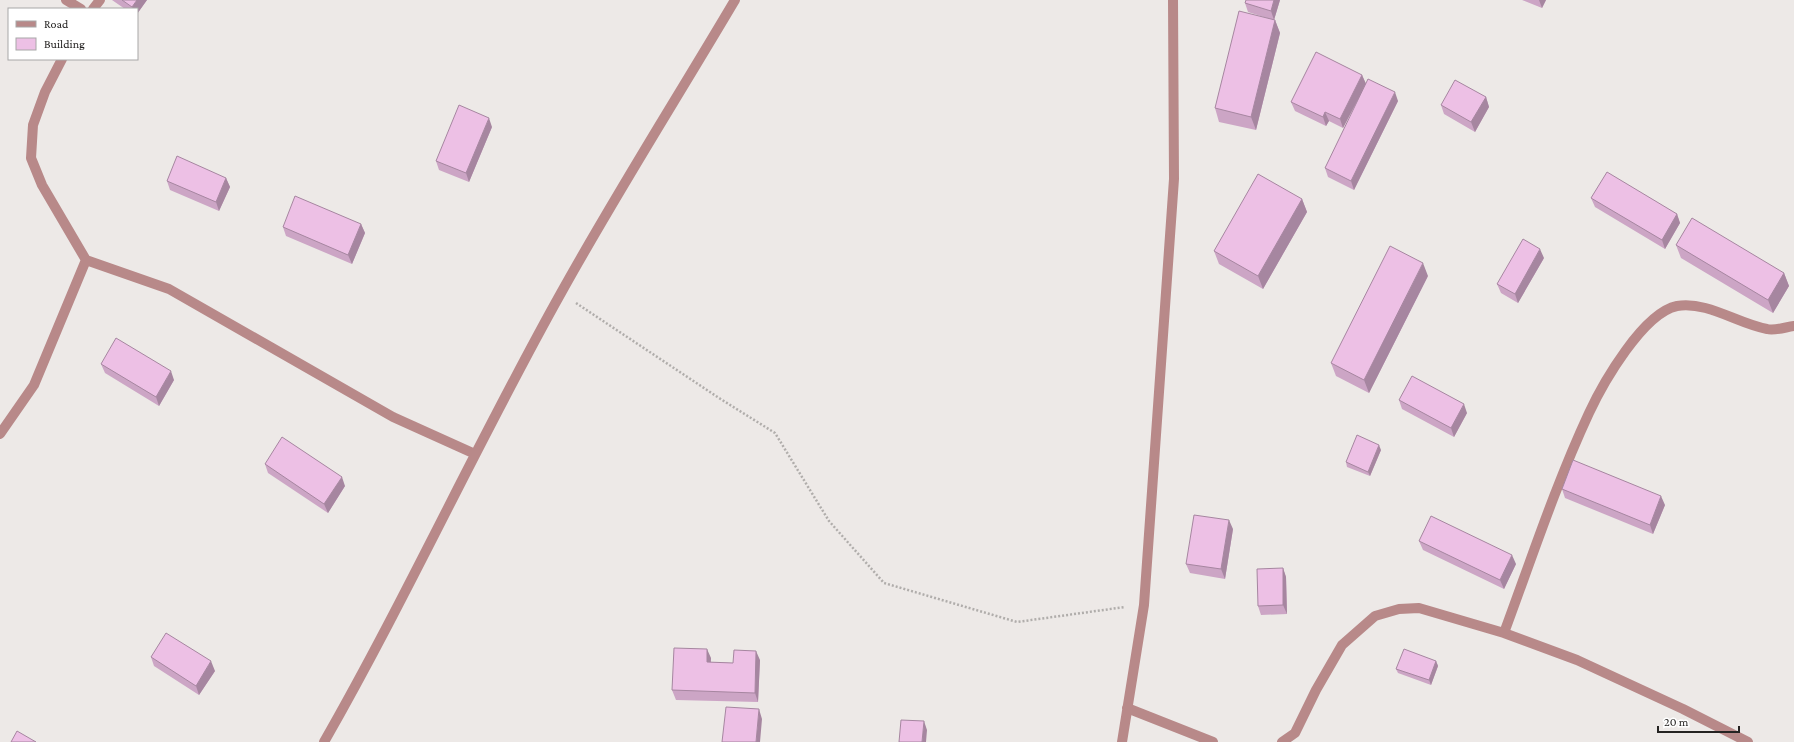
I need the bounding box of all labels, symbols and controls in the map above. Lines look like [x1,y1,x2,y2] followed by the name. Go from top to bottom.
[8,8,138,60] legend
[44,17,69,31] text: Road
[44,37,85,51] text: Building
[1658,708,1739,734] scale bar
[1664,715,1689,729] text: 20 m

